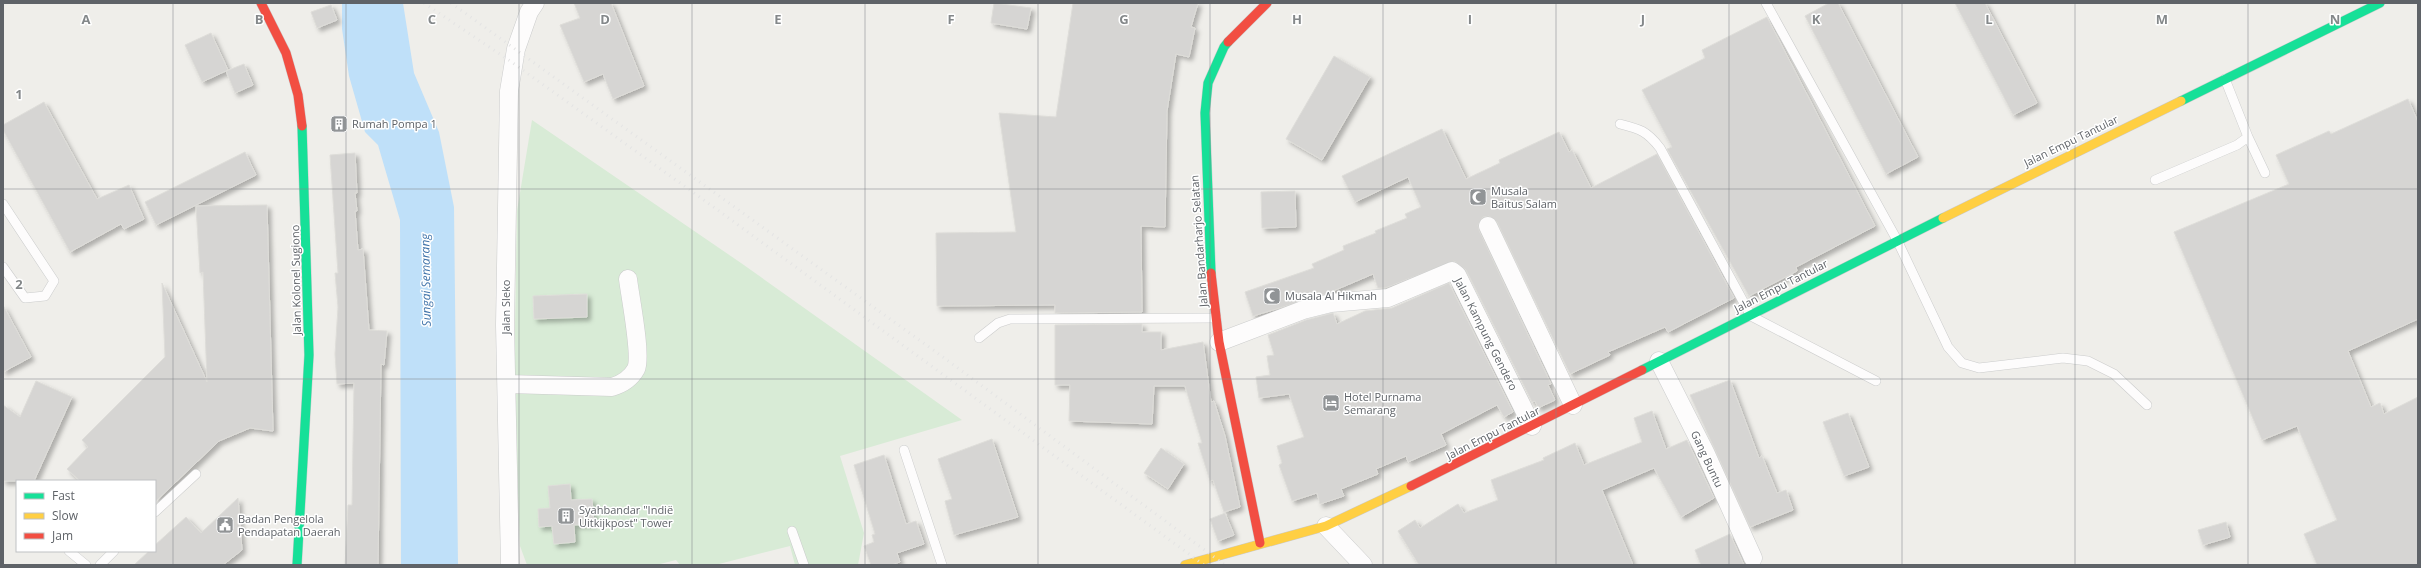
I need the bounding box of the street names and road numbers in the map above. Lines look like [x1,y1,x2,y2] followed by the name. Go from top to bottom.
[2020,111,2121,170] street label: Jalan Empu Tantular
[1186,175,1211,309] street label: Jalan Bandarharjo Selatan
[287,224,304,336] street label: Jalan Kolonel Sugiono
[1731,255,1831,316] street label: Jalan Empu Tantular
[1451,274,1522,393] street label: Jalan Kampung Gendero
[498,279,513,335] street label: Jalan Sleko
[1443,402,1543,463] street label: Jalan Empu Tantular
[1688,428,1727,490] street label: Gang Buntu

